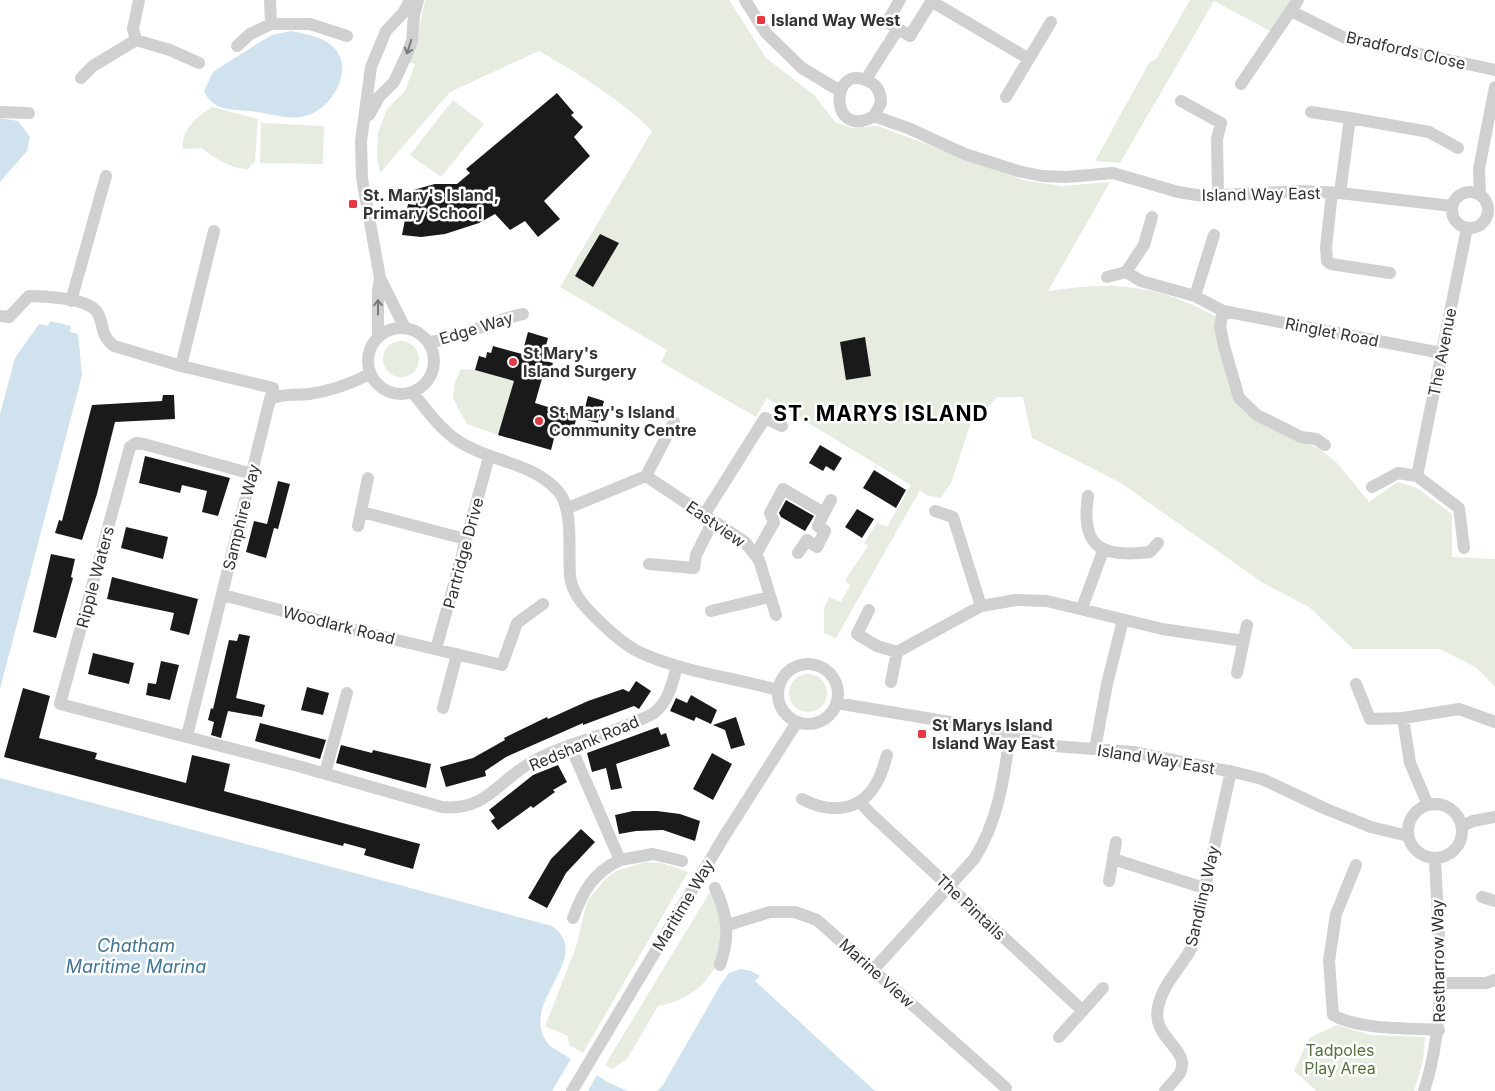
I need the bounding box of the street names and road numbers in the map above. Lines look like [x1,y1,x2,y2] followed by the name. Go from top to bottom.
[1344,27,1468,73] street label: Bradfords Close
[1201,183,1321,205] street label: Island Way East
[1424,306,1460,398] street label: The Avenue
[437,307,515,349] street label: Edge Way
[1283,313,1381,351] street label: Ringlet Road
[218,462,264,572] street label: Samphire Way
[439,495,487,611] street label: Partridge Drive
[683,496,749,552] street label: Eastview
[72,524,118,630] street label: Ripple Waters
[281,601,397,649] street label: Woodlark Road
[526,711,642,775] street label: Redshank Road
[1096,740,1216,778] street label: Island Way East
[1181,844,1223,948] street label: Sandling Way
[648,856,718,954] street label: Maritime Way
[932,870,1010,944] street label: The Pintails
[1427,899,1449,1023] street label: Restharrow Way
[835,934,919,1012] street label: Marine View

